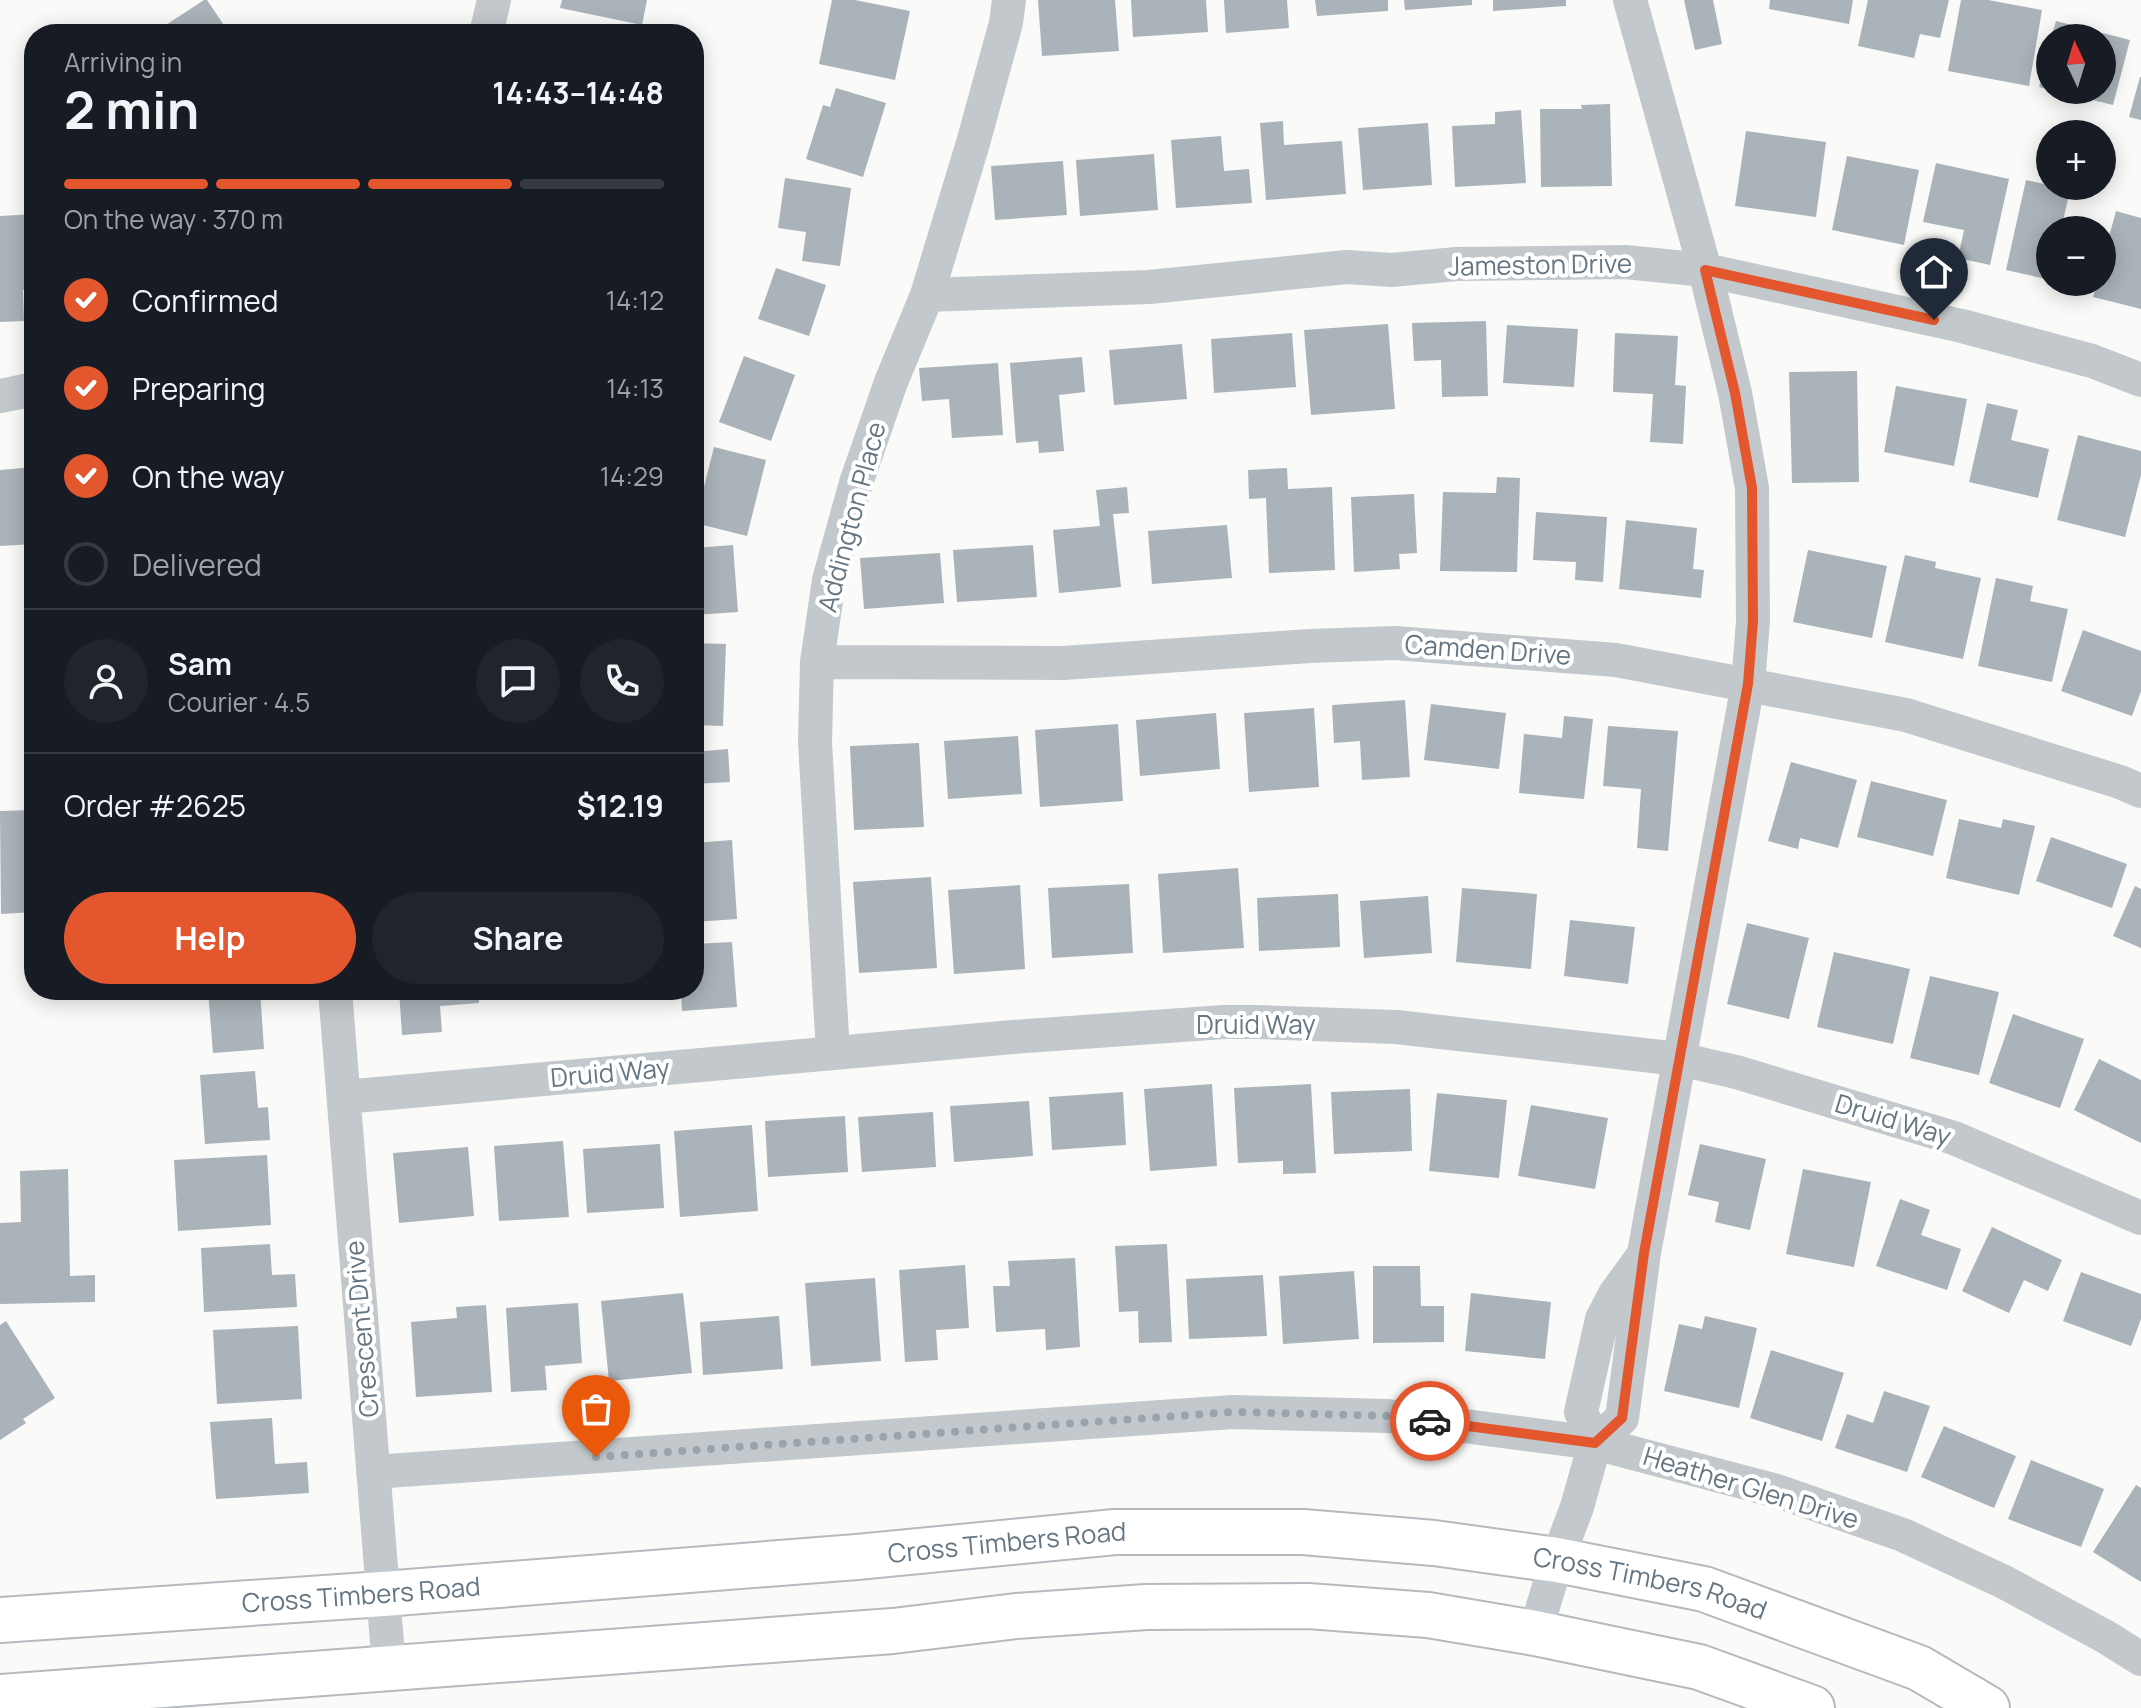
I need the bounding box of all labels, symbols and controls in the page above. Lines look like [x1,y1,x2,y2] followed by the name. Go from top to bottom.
[2036,24,2116,104] north arrow
[2036,24,2116,296] map controls
[64,44,182,80] text: Arriving in
[492,72,664,113] text: 14:43–14:48
[64,74,199,145] text: 2 min
[2036,120,2116,200] button: +
[64,201,283,237] text: On the way · 370 m
[2036,216,2116,296] button: −
[1900,238,1968,320] pin
[1448,244,1632,284] street label: Jameston Drive
[1912,250,1956,294] icon: home
[64,278,108,322] icon: check
[132,280,279,321] text: Confirmed
[606,282,664,318] text: 14:12
[64,366,108,410] icon: check
[132,368,266,409] text: Preparing
[606,370,664,406] text: 14:13
[808,418,894,616] street label: Addington Place
[64,454,108,498] icon: check
[132,456,285,497] text: On the way
[600,458,664,494] text: 14:29
[132,544,262,585] text: Delivered
[1404,625,1572,673] street label: Camden Drive
[64,639,148,723] button: person
[476,639,560,723] button: chat
[580,639,664,723] button: phone
[168,643,232,684] text: Sam
[168,684,310,720] text: Courier · 4.5
[64,785,246,826] text: Order #2625
[577,785,664,826] text: $12.19
[64,892,356,984] button: Help
[372,892,664,984] button: Share
[1196,1006,1316,1042] street label: Druid Way
[549,1049,671,1095] street label: Druid Way
[1831,1084,1956,1154] street label: Druid Way
[335,1239,387,1419] street label: Crescent Drive
[562,1375,630,1457] pin
[1390,1381,1470,1461] courier
[574,1387,618,1431] icon: bag
[1408,1399,1452,1443] icon: car
[1639,1437,1863,1537] street label: Heather Glen Drive
[886,1513,1126,1571] street label: Cross Timbers Road
[1531,1538,1772,1628] street label: Cross Timbers Road
[241,1567,482,1621] street label: Cross Timbers Road

